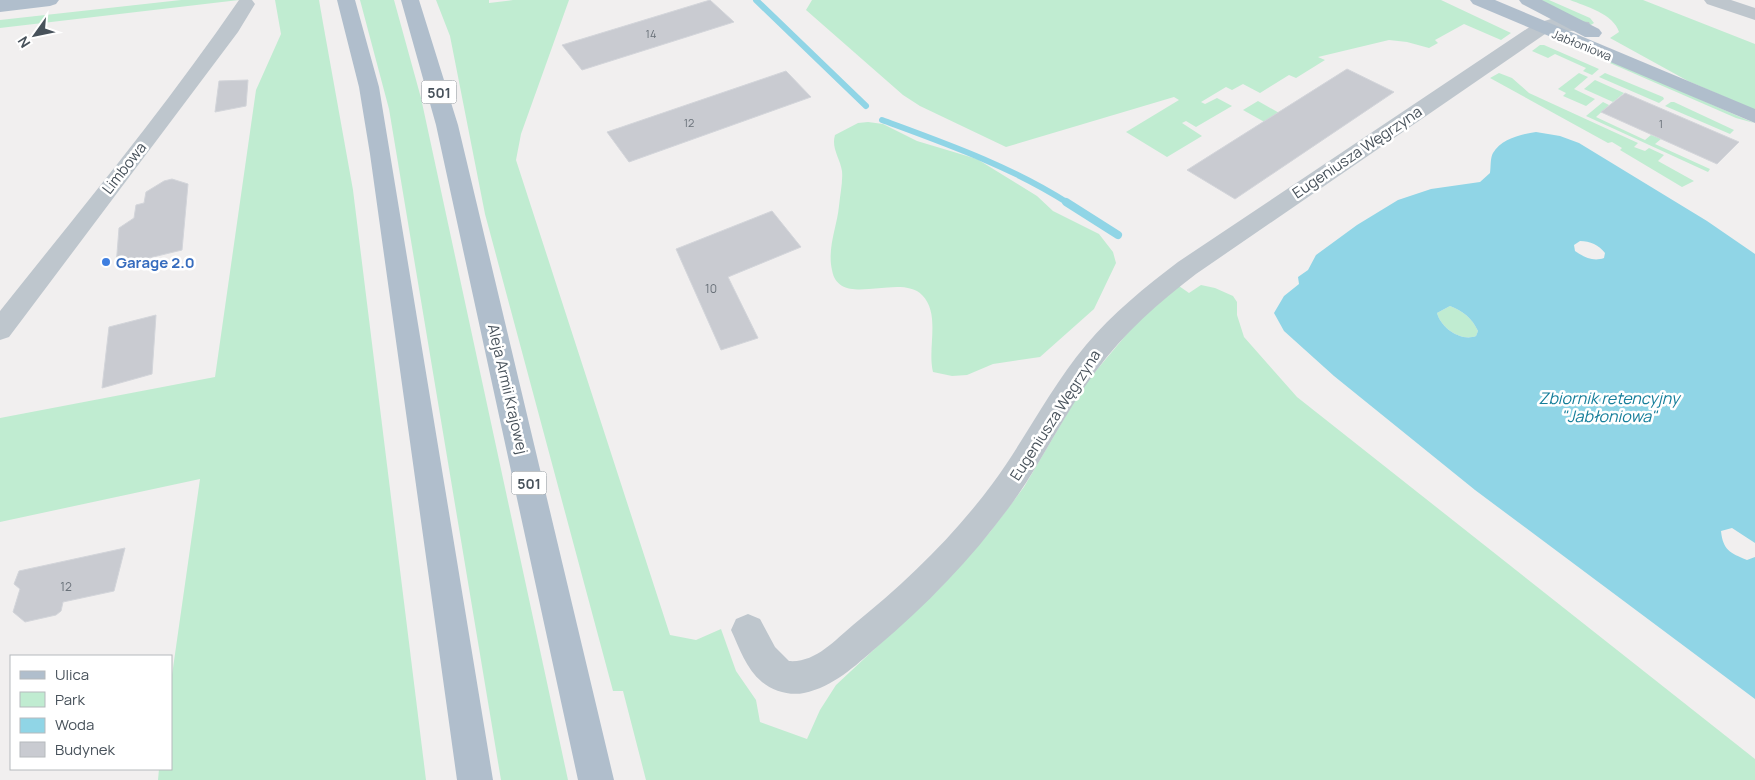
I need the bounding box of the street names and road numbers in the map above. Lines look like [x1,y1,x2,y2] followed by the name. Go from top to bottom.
[1550,25,1614,65] street label: Jabłoniowa
[422,80,456,104] road number: 501
[1288,101,1426,203] street label: Eugeniusza Węgrzyna
[97,138,151,198] street label: Limbowa
[483,322,533,456] street label: Aleja Armii Krajowej
[1005,345,1105,485] street label: Eugeniusza Węgrzyna
[512,472,546,494] road number: 501

